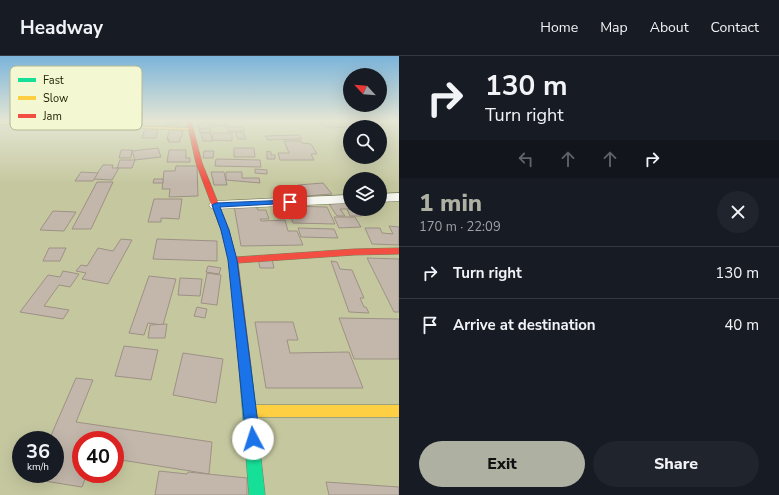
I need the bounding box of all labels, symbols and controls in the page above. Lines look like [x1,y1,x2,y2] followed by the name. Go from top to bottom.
[20,15,103,41] text: Headway
[540,18,578,37] text: Home
[600,18,628,37] text: Map
[650,18,689,37] text: About
[711,18,759,37] text: Contact
[10,66,142,130] legend
[485,67,568,105] text: 130 m
[343,68,387,112] north arrow
[343,68,387,216] map controls
[419,72,471,124] icon: right
[43,73,64,88] text: Fast
[43,91,68,106] text: Slow
[485,103,564,127] text: Turn right
[42,109,62,124] text: Jam
[343,120,387,164] button: search
[515,148,537,170] icon: left
[557,148,579,170] icon: ahead
[599,148,621,170] icon: ahead
[641,148,663,170] icon: right
[343,172,387,216] button: layers
[273,185,307,219] pin
[419,187,482,219] text: 1 min
[279,191,301,213] icon: arrive
[717,191,759,233] button: close
[419,218,501,236] text: 170 m · 22:09
[419,262,441,284] icon: right
[453,263,522,283] text: Turn right
[715,263,759,283] text: 130 m
[419,314,441,336] icon: arrive
[453,315,596,335] text: Arrive at destination
[724,315,759,335] text: 40 m
[232,418,274,460] position arrow
[72,431,124,483] speed limit sign: 40
[26,438,50,465] text: 36
[419,441,585,487] button: Exit
[593,441,759,487] button: Share
[27,460,49,474] text: km/h

